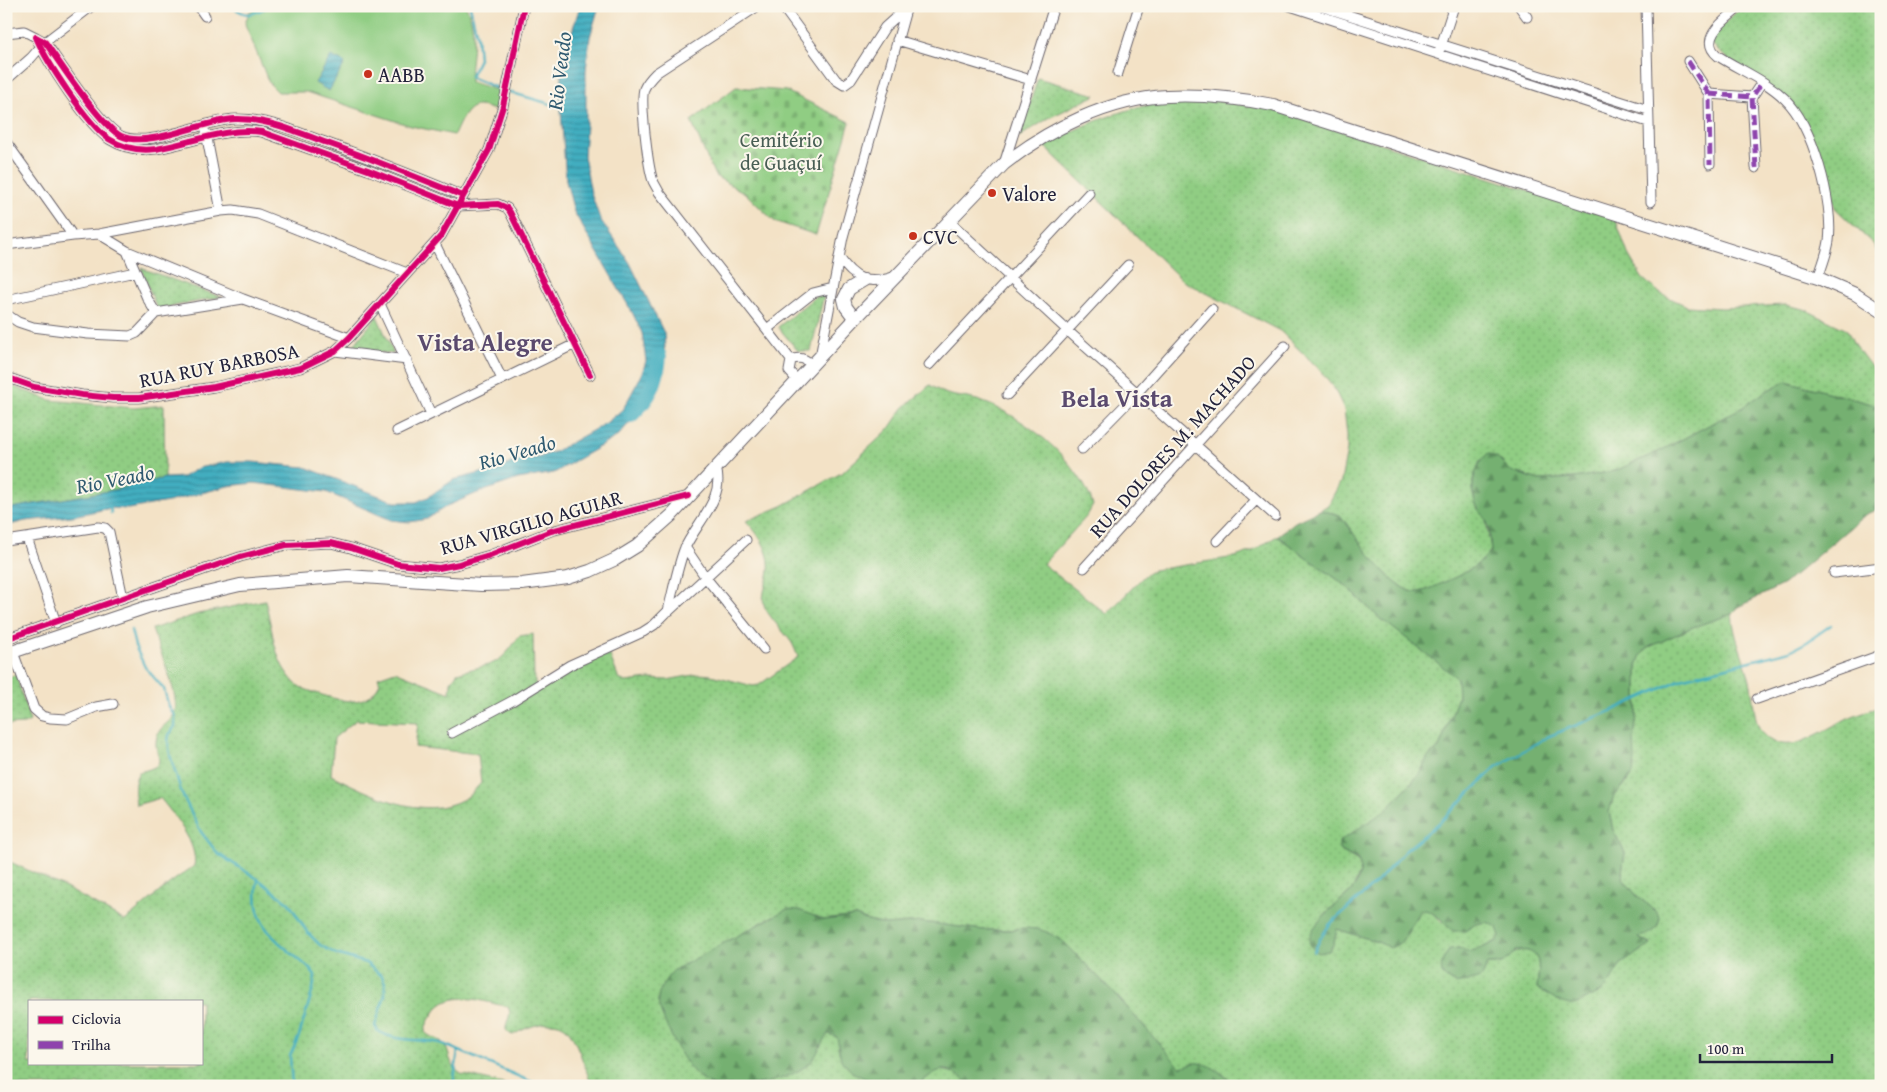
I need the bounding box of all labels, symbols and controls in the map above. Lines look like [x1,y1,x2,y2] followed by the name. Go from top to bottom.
[539,30,579,113] water label: Rio Veado
[378,60,425,89] place label: AABB
[362,68,374,80] marker: AABB
[740,125,822,177] park label: Cemitério de Guaçuí
[1002,179,1057,208] place label: Valore
[986,187,998,199] marker: Valore
[923,222,958,251] place label: CVC
[907,230,919,242] marker: CVC
[417,324,553,360] district label: Vista Alegre
[137,335,301,395] street label: RUA RUY BARBOSA
[1082,348,1262,544] street label: RUA DOLORES M. MACHADO
[1061,380,1173,416] district label: Bela Vista
[474,426,559,478] water label: Rio Veado
[72,456,157,502] water label: Rio Veado
[437,482,626,562] street label: RUA VIRGILIO AGUIAR
[28,1000,202,1064] legend
[72,1008,121,1029] text: Ciclovia
[1700,1032,1832,1064] scale bar
[72,1034,111,1055] text: Trilha
[1707,1038,1745,1059] text: 100 m

